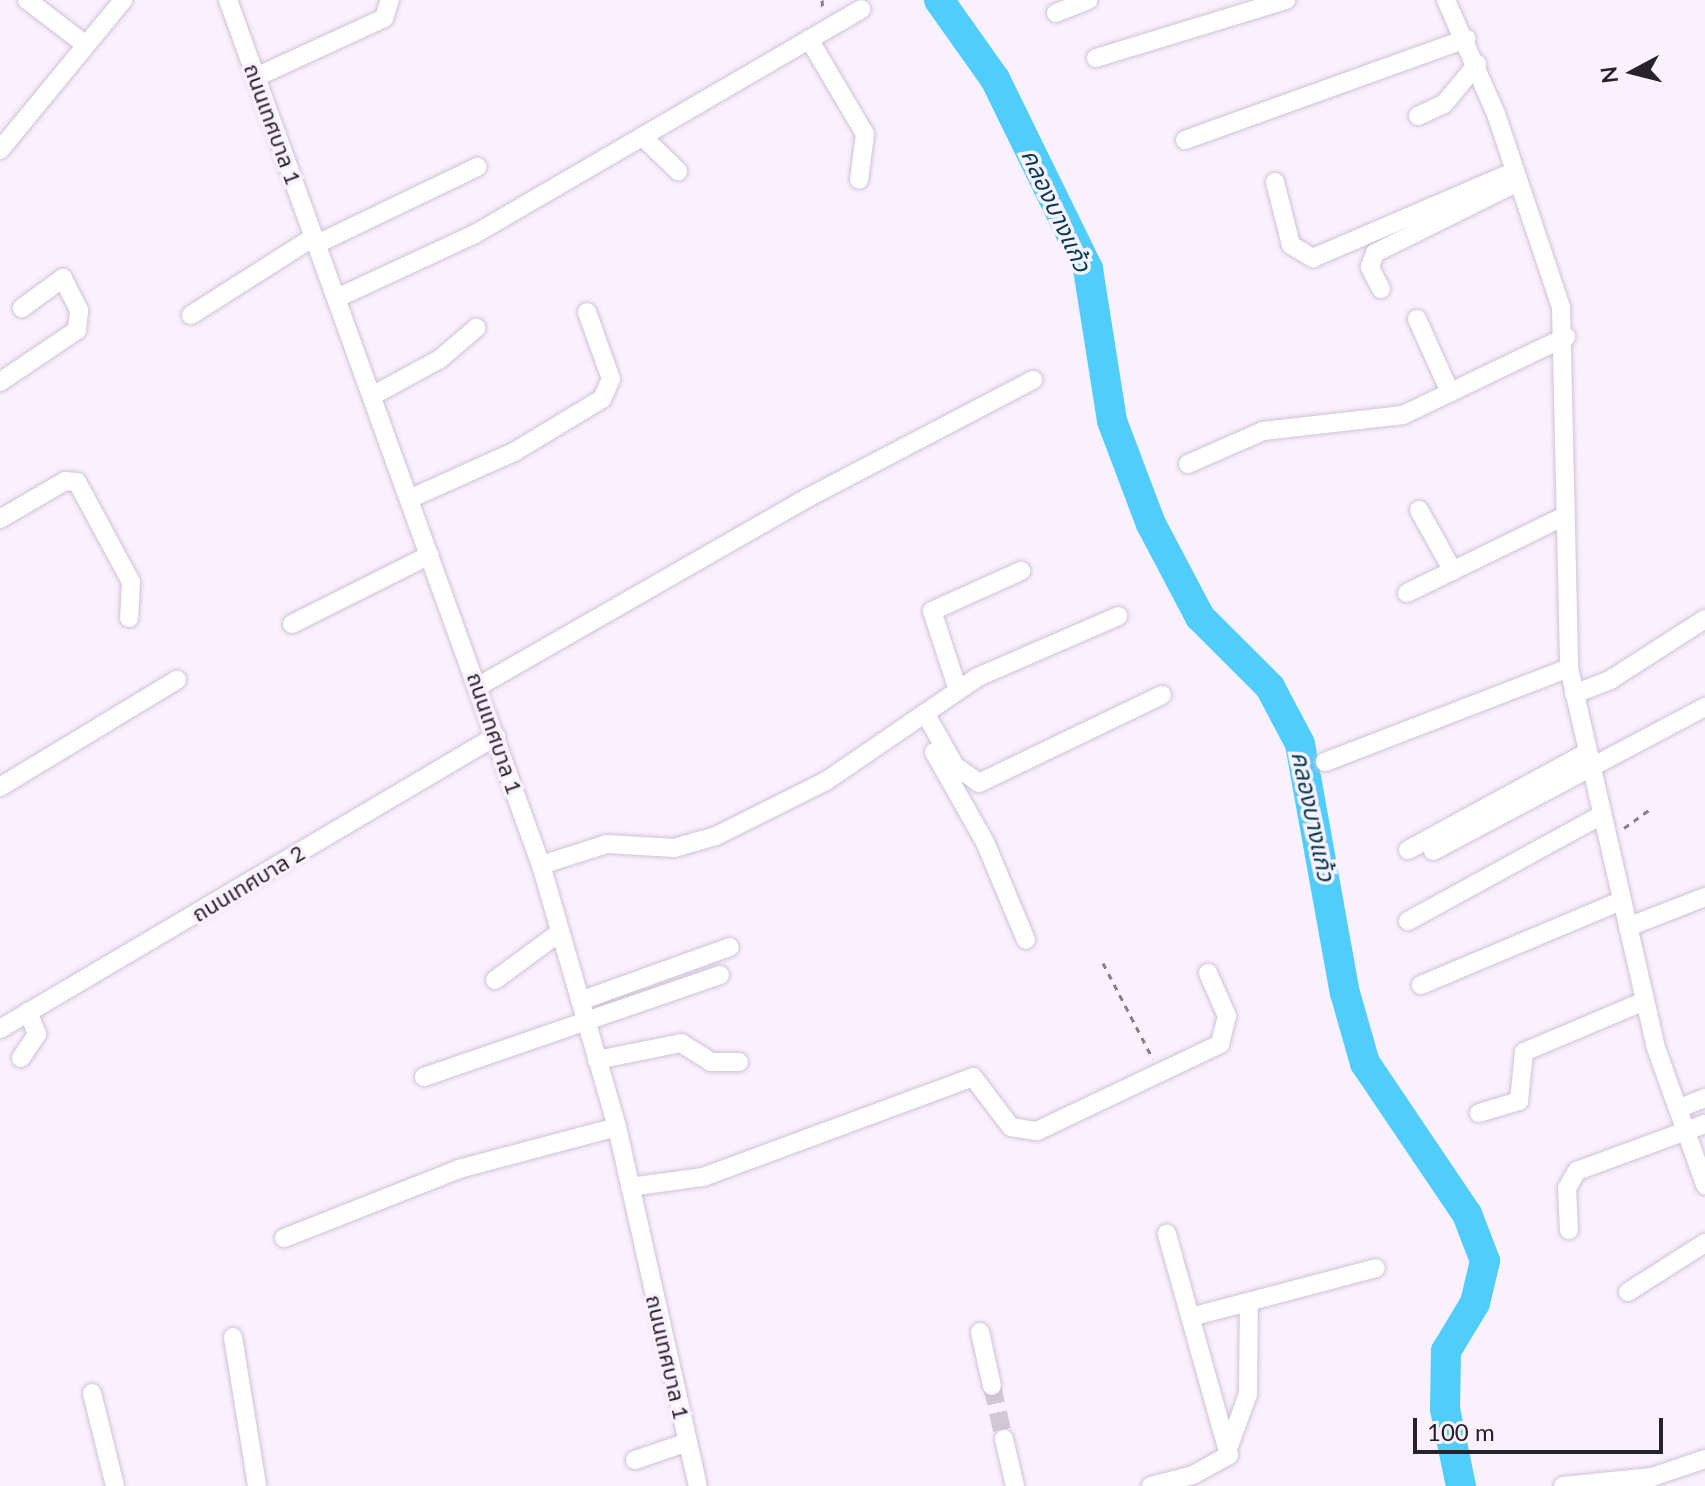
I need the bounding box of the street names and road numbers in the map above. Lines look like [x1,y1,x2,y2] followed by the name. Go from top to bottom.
[239,60,307,188] street label: ถนนเทศบาล 1
[462,669,528,797] street label: ถนนเทศบาล 1
[187,839,309,927] street label: ถนนเทศบาล 2
[641,1292,695,1422] street label: ถนนเทศบาล 1

